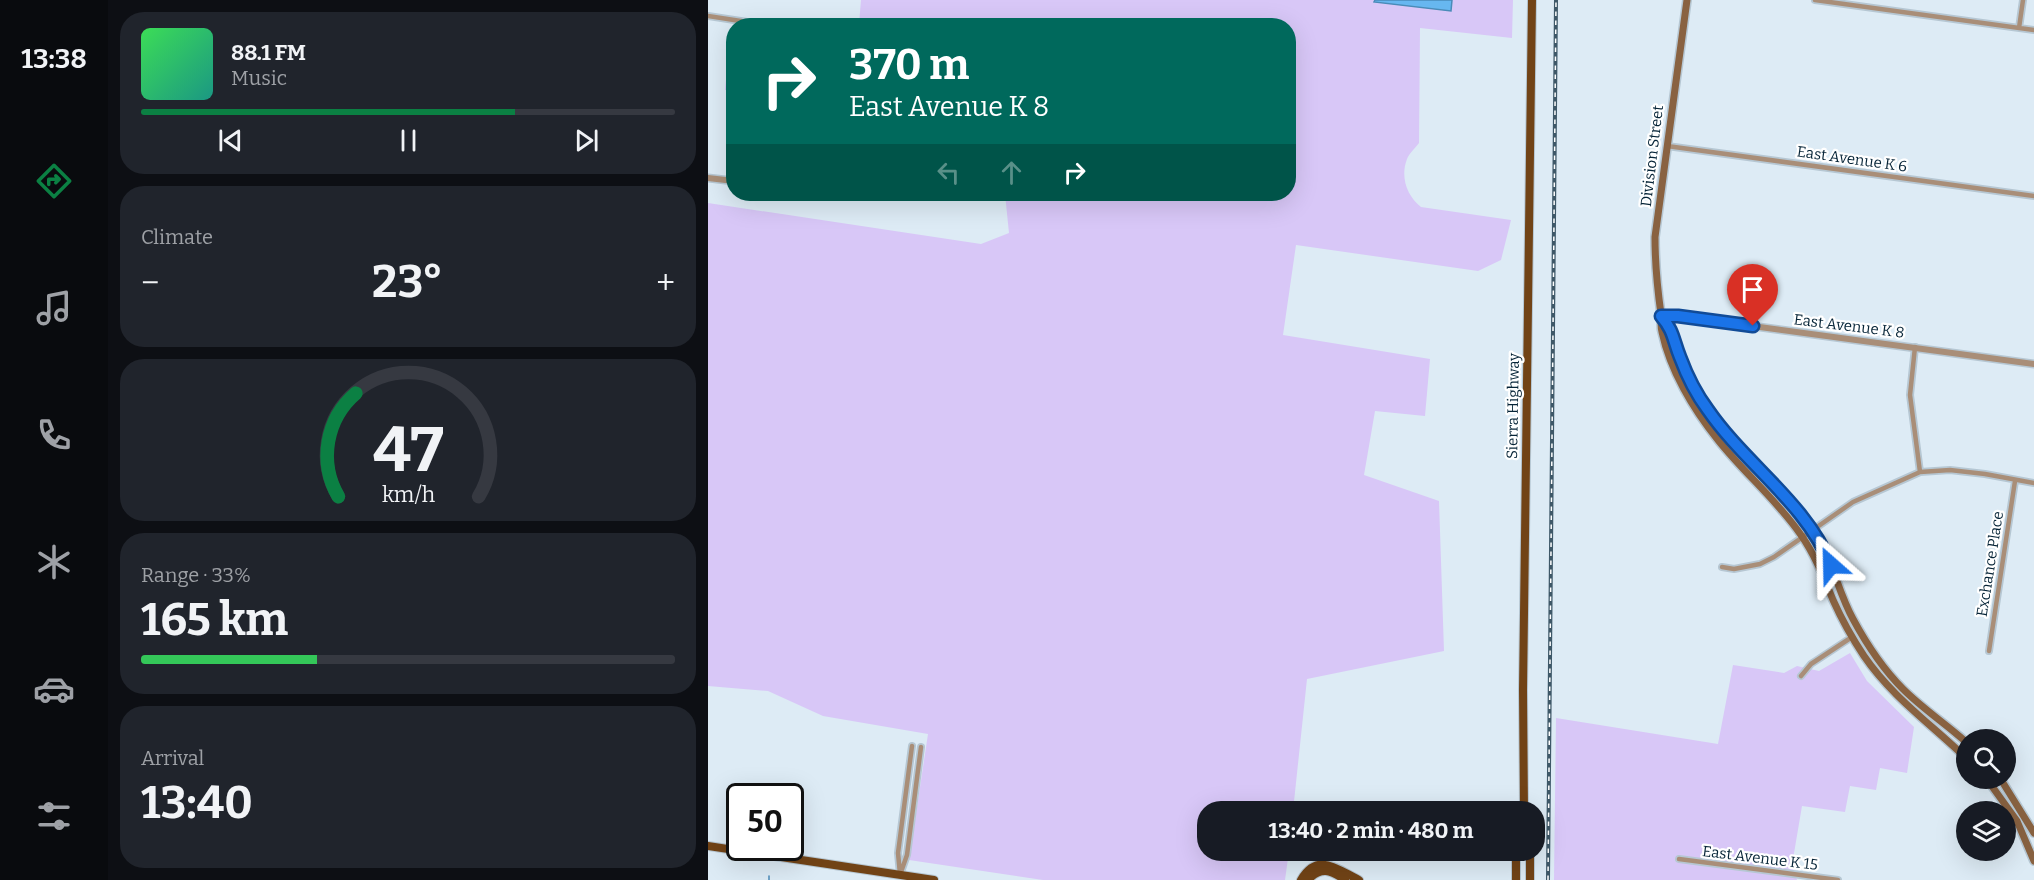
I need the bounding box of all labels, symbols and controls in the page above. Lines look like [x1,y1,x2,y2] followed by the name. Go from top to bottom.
[231,39,306,66] text: 88.1 FM
[849,40,969,90] text: 370 m
[750,42,828,120] icon: right
[21,43,87,75] text: 13:38
[231,66,287,90] text: Music
[849,91,1049,123] text: East Avenue K 8
[1637,104,1667,208] street label: Division Street
[214,124,247,157] icon: previous
[392,124,425,157] icon: pause
[570,124,603,157] icon: next
[1796,142,1908,176] street label: East Avenue K 6
[932,156,965,189] icon: left
[995,156,1028,189] icon: ahead
[1058,156,1091,189] icon: right
[33,160,75,202] icon: directions
[141,225,213,249] text: Climate
[372,255,443,309] text: 23°
[141,263,159,303] text: −
[656,263,675,303] text: +
[1727,264,1778,326] pin
[1736,273,1769,306] icon: arrive
[33,287,75,329] icon: music
[1793,310,1905,342] street label: East Avenue K 8
[1503,353,1523,459] street label: Sierra Highway
[373,413,443,488] text: 47
[33,414,75,456] icon: phone
[381,482,435,508] text: km/h
[1973,510,2007,618] street label: Exchance Place
[1799,533,1863,597] position arrow
[33,541,75,583] icon: climate
[141,563,251,587] text: Range · 33%
[141,593,288,647] text: 165 km
[33,668,75,710] icon: car
[1956,729,2016,861] map controls
[1956,729,2016,789] button: search
[141,746,204,770] text: Arrival
[141,776,253,830] text: 13:40
[726,783,804,861] speed limit sign: 50
[33,795,75,837] icon: filters
[1956,801,2016,861] button: layers
[1269,817,1473,844] text: 13:40 · 2 min · 480 m
[1701,842,1819,874] street label: East Avenue K 15

